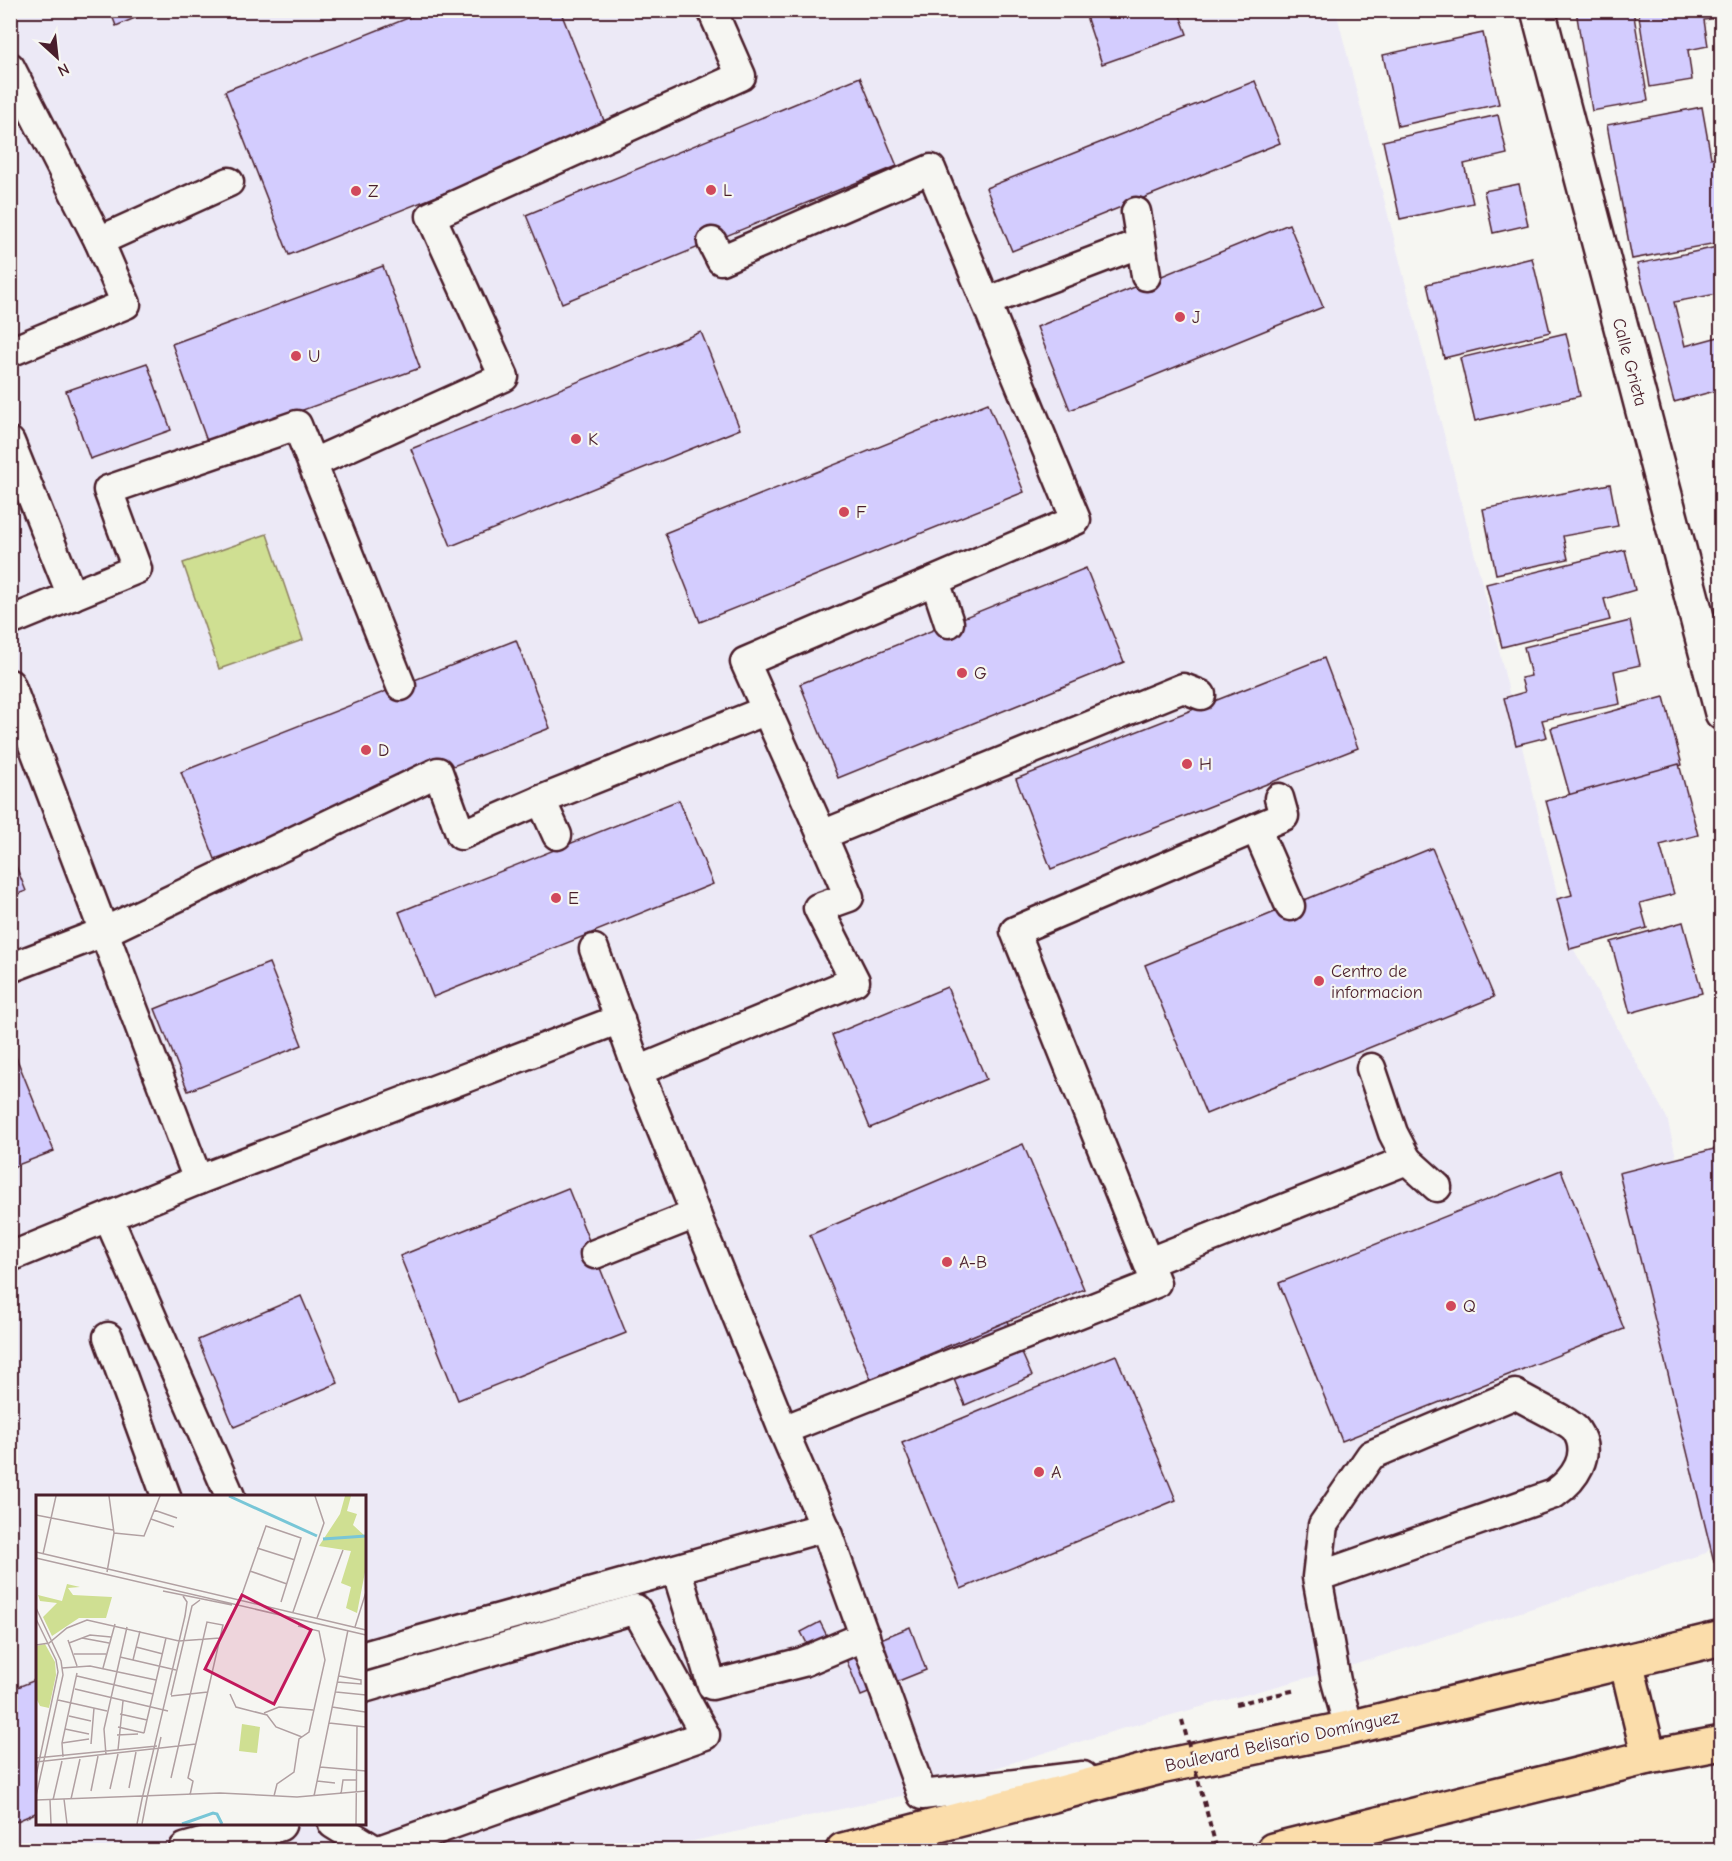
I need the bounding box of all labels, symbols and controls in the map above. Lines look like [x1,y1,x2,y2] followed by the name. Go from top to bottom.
[27,27,87,87] north arrow
[55,59,72,80] text: N
[723,180,732,201] place label: L
[368,181,379,202] place label: Z
[704,183,718,197] marker: L
[349,184,363,198] marker: Z
[1192,307,1200,328] place label: J
[1173,310,1187,324] marker: J
[1608,316,1651,408] street label: Calle Grieta
[308,346,320,367] place label: U
[289,349,303,363] marker: U
[588,429,598,450] place label: K
[569,432,583,446] marker: K
[856,502,867,523] place label: F
[837,505,851,519] marker: F
[974,663,987,684] place label: G
[955,666,969,680] marker: G
[378,740,389,761] place label: D
[359,743,373,757] marker: D
[1199,754,1212,775] place label: H
[1180,757,1194,771] marker: H
[568,888,579,909] place label: E
[549,891,563,905] marker: E
[1331,961,1423,1003] place label: Centro de informacion
[1312,974,1326,988] marker: Centro de informacion
[959,1252,987,1273] place label: A-B
[940,1255,954,1269] marker: A-B
[1463,1296,1476,1317] place label: Q
[1444,1299,1458,1313] marker: Q
[1051,1462,1061,1483] place label: A
[1032,1465,1046,1479] marker: A
[36,1495,366,1825] inset map
[1163,1706,1401,1777] street label: Boulevard Belisario Domínguez

